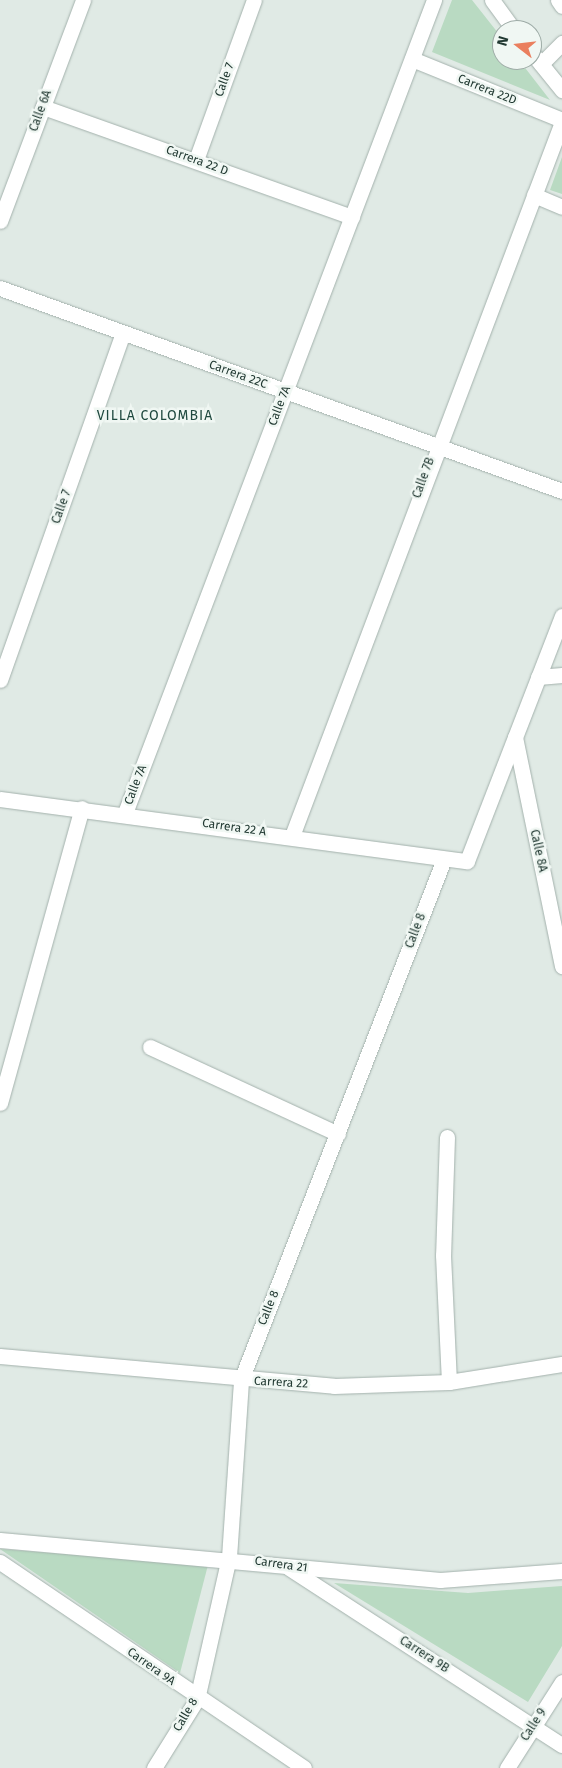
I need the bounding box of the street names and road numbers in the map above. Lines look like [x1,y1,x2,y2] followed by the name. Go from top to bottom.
[212,61,238,99] street label: Calle 7
[456,72,518,108] street label: Carrera 22D
[27,88,55,134] street label: Calle 6A
[164,143,230,179] street label: Carrera 22 D
[207,358,269,392] street label: Carrera 22C
[266,384,294,428] street label: Calle 7A
[410,456,438,500] street label: Calle 7B
[49,488,75,526] street label: Calle 7
[122,763,150,807] street label: Calle 7A
[201,816,267,840] street label: Carrera 22 A
[526,828,550,874] street label: Calle 8A
[403,911,429,951] street label: Calle 8
[256,1288,282,1328] street label: Calle 8
[253,1374,309,1392] street label: Carrera 22
[254,1554,308,1576] street label: Carrera 21
[397,1634,451,1676] street label: Carrera 9B
[124,1645,178,1689] street label: Carrera 9A
[171,1696,201,1734] street label: Calle 8
[518,1706,550,1744] street label: Calle 9

